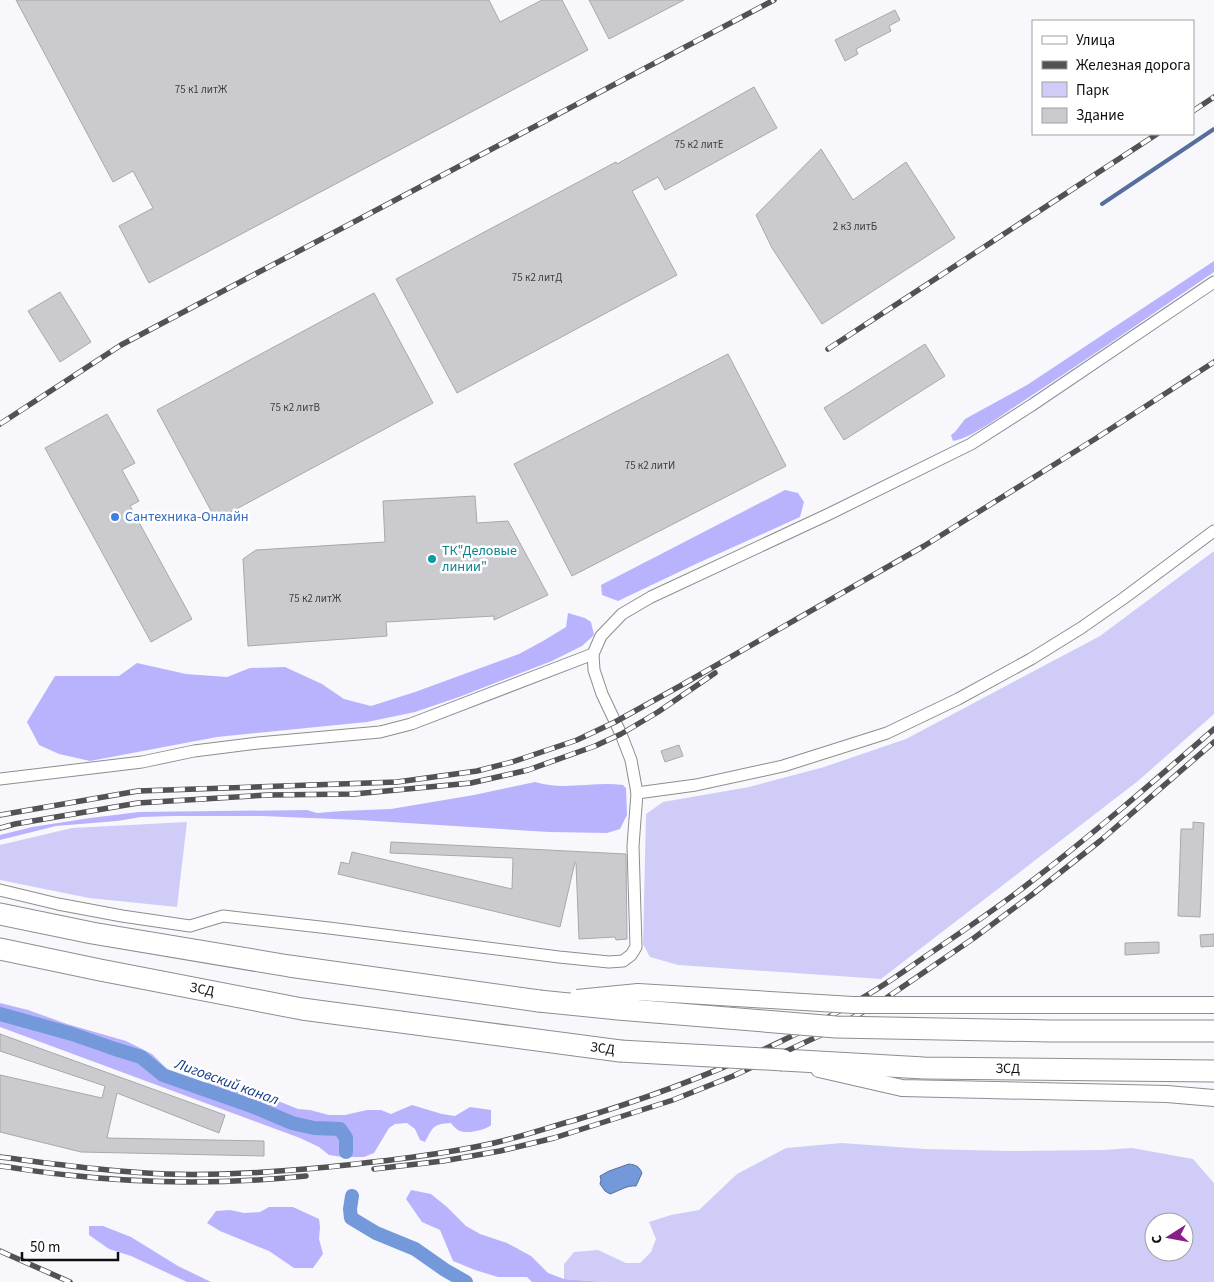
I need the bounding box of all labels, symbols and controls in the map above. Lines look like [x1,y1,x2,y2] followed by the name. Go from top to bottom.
[1032,20,1194,135] legend
[1076,30,1115,51] text: Улица
[1076,55,1191,76] text: Железная дорога
[1076,80,1110,101] text: Парк
[175,82,228,97] house number: 75 к1 литЖ
[1076,105,1124,126] text: Здание
[674,137,724,152] house number: 75 к2 литЕ
[833,219,877,234] house number: 2 к3 литБ
[512,270,562,285] house number: 75 к2 литД
[270,400,320,415] house number: 75 к2 литВ
[625,458,675,473] house number: 75 к2 литИ
[125,507,249,527] place label: Сантехника-Онлайн
[109,511,121,523] marker: Сантехника-Онлайн
[442,541,517,577] place label: ТК"Деловые линии"
[426,553,438,565] marker: ТК"Деловые линии"
[289,591,342,606] house number: 75 к2 литЖ
[188,978,216,1002] street label: ЗСД
[589,1037,616,1060] street label: ЗСД
[171,1053,282,1111] water label: Лиговский канал
[995,1059,1020,1079] street label: ЗСД
[1144,1212,1194,1262] north arrow
[22,1230,119,1262] scale bar
[1147,1233,1168,1245] text: С
[30,1237,60,1258] text: 50 m

